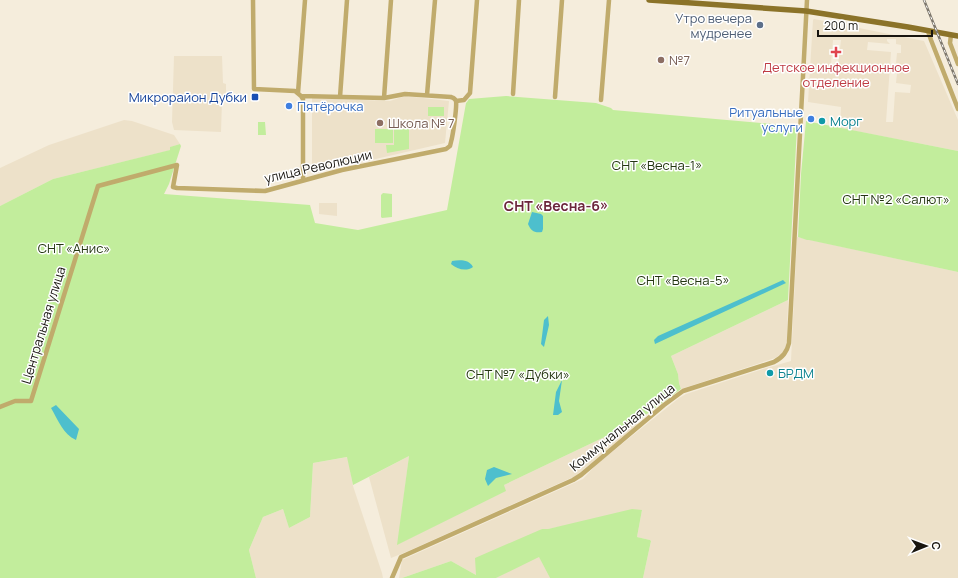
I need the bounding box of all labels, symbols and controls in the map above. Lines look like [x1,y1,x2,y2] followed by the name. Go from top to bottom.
[675,9,752,42] place label: Утро вечера мудренее
[818,12,932,38] scale bar
[824,17,858,34] text: 200 m
[755,20,765,30] marker: Утро вечера мудренее
[830,46,842,58] marker: Детское инфекционное отделение
[669,51,690,69] place label: №7
[656,55,666,65] marker: №7
[762,58,910,91] place label: Детское инфекционное отделение
[129,88,247,106] place label: Микрорайон Дубки
[250,92,260,102] marker: Микрорайон Дубки
[297,97,363,115] place label: Пятёрочка
[284,101,294,111] marker: Пятёрочка
[729,103,803,136] place label: Ритуальные услуги
[830,112,862,130] place label: Морг
[388,114,455,132] place label: Школа № 7
[806,114,816,124] marker: Ритуальные услуги
[817,116,827,126] marker: Морг
[375,118,385,128] marker: Школа № 7
[262,145,374,187] street label: улица Революции
[612,156,702,174] park label: СНТ «Весна-1»
[842,190,950,208] park label: СНТ №2 «Салют»
[504,196,608,215] district label: СНТ «Весна-6»
[38,239,110,257] park label: СНТ «Анис»
[17,264,69,386] street label: Центральная улица
[637,271,729,289] park label: СНТ «Весна-5»
[778,364,814,382] place label: БРДМ
[466,365,570,383] park label: СНТ №7 «Дубки»
[765,368,775,378] marker: БРДМ
[566,379,678,475] street label: Коммунальная улица
[906,526,946,566] north arrow
[929,542,944,550] text: С

